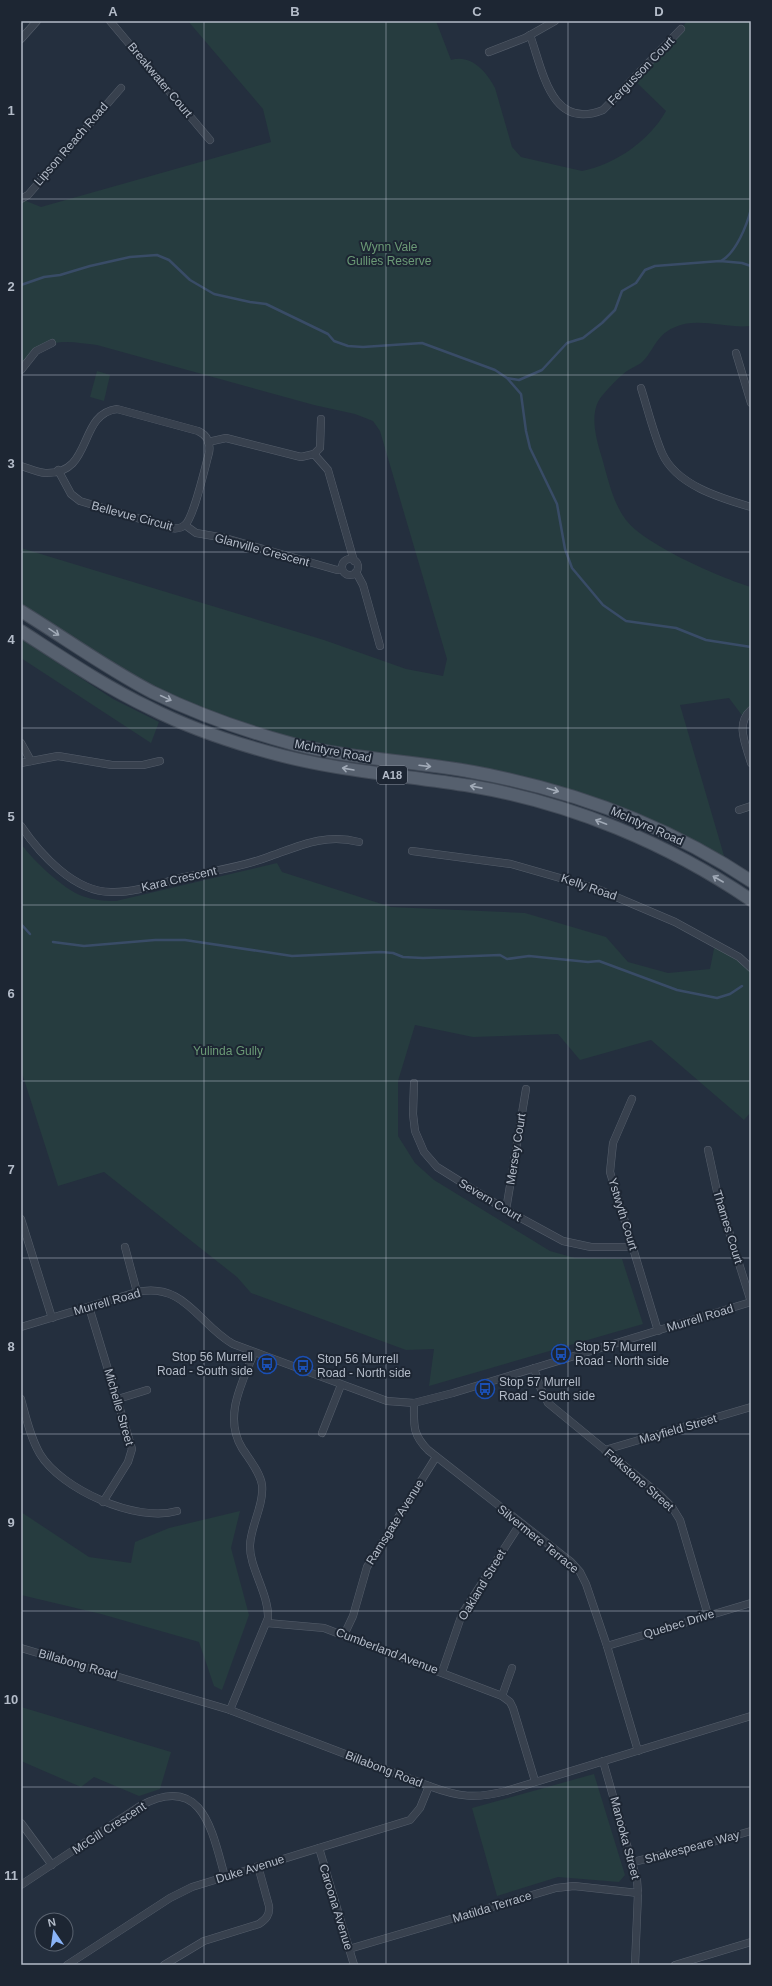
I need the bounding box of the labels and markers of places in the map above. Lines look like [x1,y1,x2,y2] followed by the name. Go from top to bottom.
[575,1340,669,1368] place label: Stop 57 Murrell Road - North side
[550,1343,572,1365] bus stop icon: Stop 57 Murrell Road - North side
[157,1350,253,1378] place label: Stop 56 Murrell Road - South side
[317,1352,411,1380] place label: Stop 56 Murrell Road - North side
[256,1353,278,1375] bus stop icon: Stop 56 Murrell Road - South side
[292,1355,314,1377] bus stop icon: Stop 56 Murrell Road - North side
[499,1375,595,1403] place label: Stop 57 Murrell Road - South side
[474,1378,496,1400] bus stop icon: Stop 57 Murrell Road - South side

